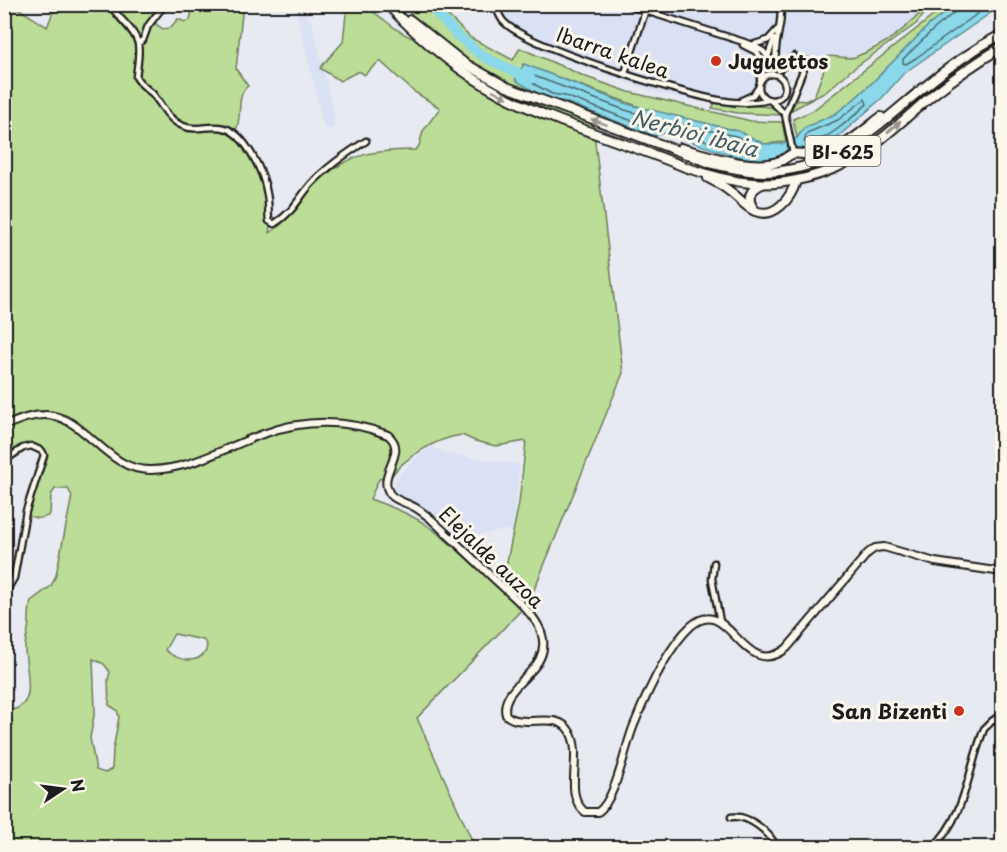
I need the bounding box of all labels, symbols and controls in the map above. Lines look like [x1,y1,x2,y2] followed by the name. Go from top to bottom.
[552,19,674,86] street label: Ibarra kalea
[728,46,829,76] place label: Juguettos
[709,54,723,68] marker: Juguettos
[492,89,509,99] one-way arrow
[628,100,763,164] water label: Nerbioi ibaia
[590,116,608,126] one-way arrow
[886,121,901,134] one-way arrow
[806,136,880,166] road number: BI-625
[433,499,552,615] street label: Elejalde auzoa
[832,696,947,726] place label: San Bizenti
[952,704,966,718] marker: San Bizenti
[33,759,93,819] north arrow
[65,777,92,794] text: N

